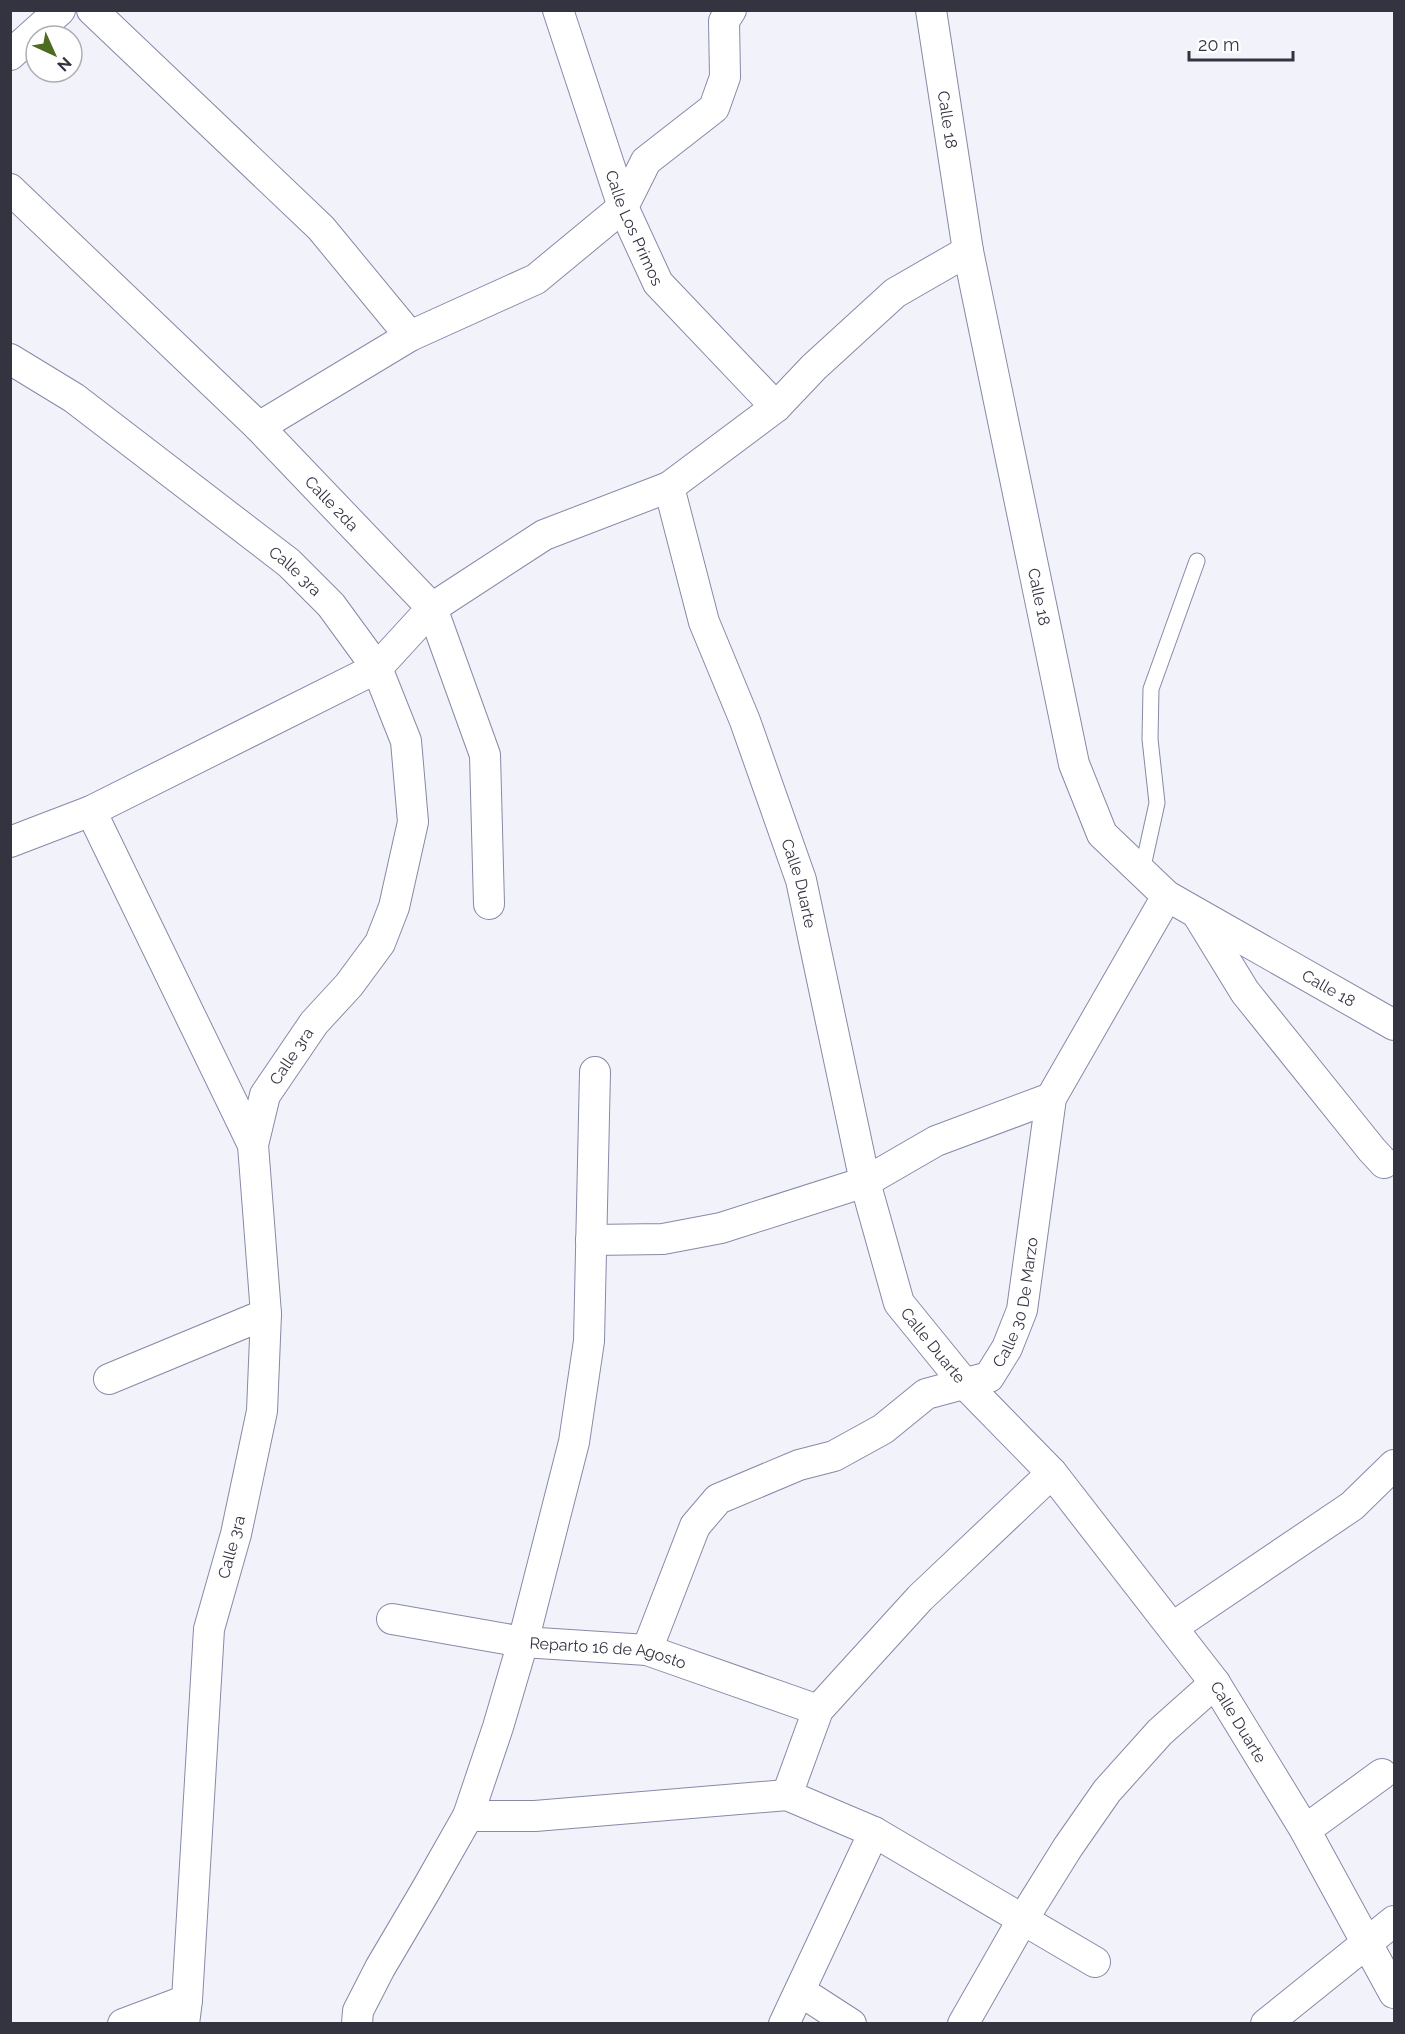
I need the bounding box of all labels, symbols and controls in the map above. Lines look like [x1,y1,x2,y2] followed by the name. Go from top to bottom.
[24,24,84,84] north arrow
[1189,24,1292,62] scale bar
[1198,34,1240,55] text: 20 m
[53,53,75,75] text: N
[934,90,961,150] street label: Calle 18
[602,168,667,289] street label: Calle Los Primos
[301,472,362,535] street label: Calle 2da
[265,542,325,600] street label: Calle 3ra
[1024,567,1054,627] street label: Calle 18
[777,836,820,930] street label: Calle Duarte
[1299,966,1359,1011] street label: Calle 18
[265,1024,317,1088] street label: Calle 3ra
[988,1236,1042,1371] street label: Calle 30 De Marzo
[897,1304,969,1387] street label: Calle Duarte
[214,1513,249,1581] street label: Calle 3ra
[529,1633,689,1673] street label: Reparto 16 de Agosto
[1206,1678,1270,1766] street label: Calle Duarte

